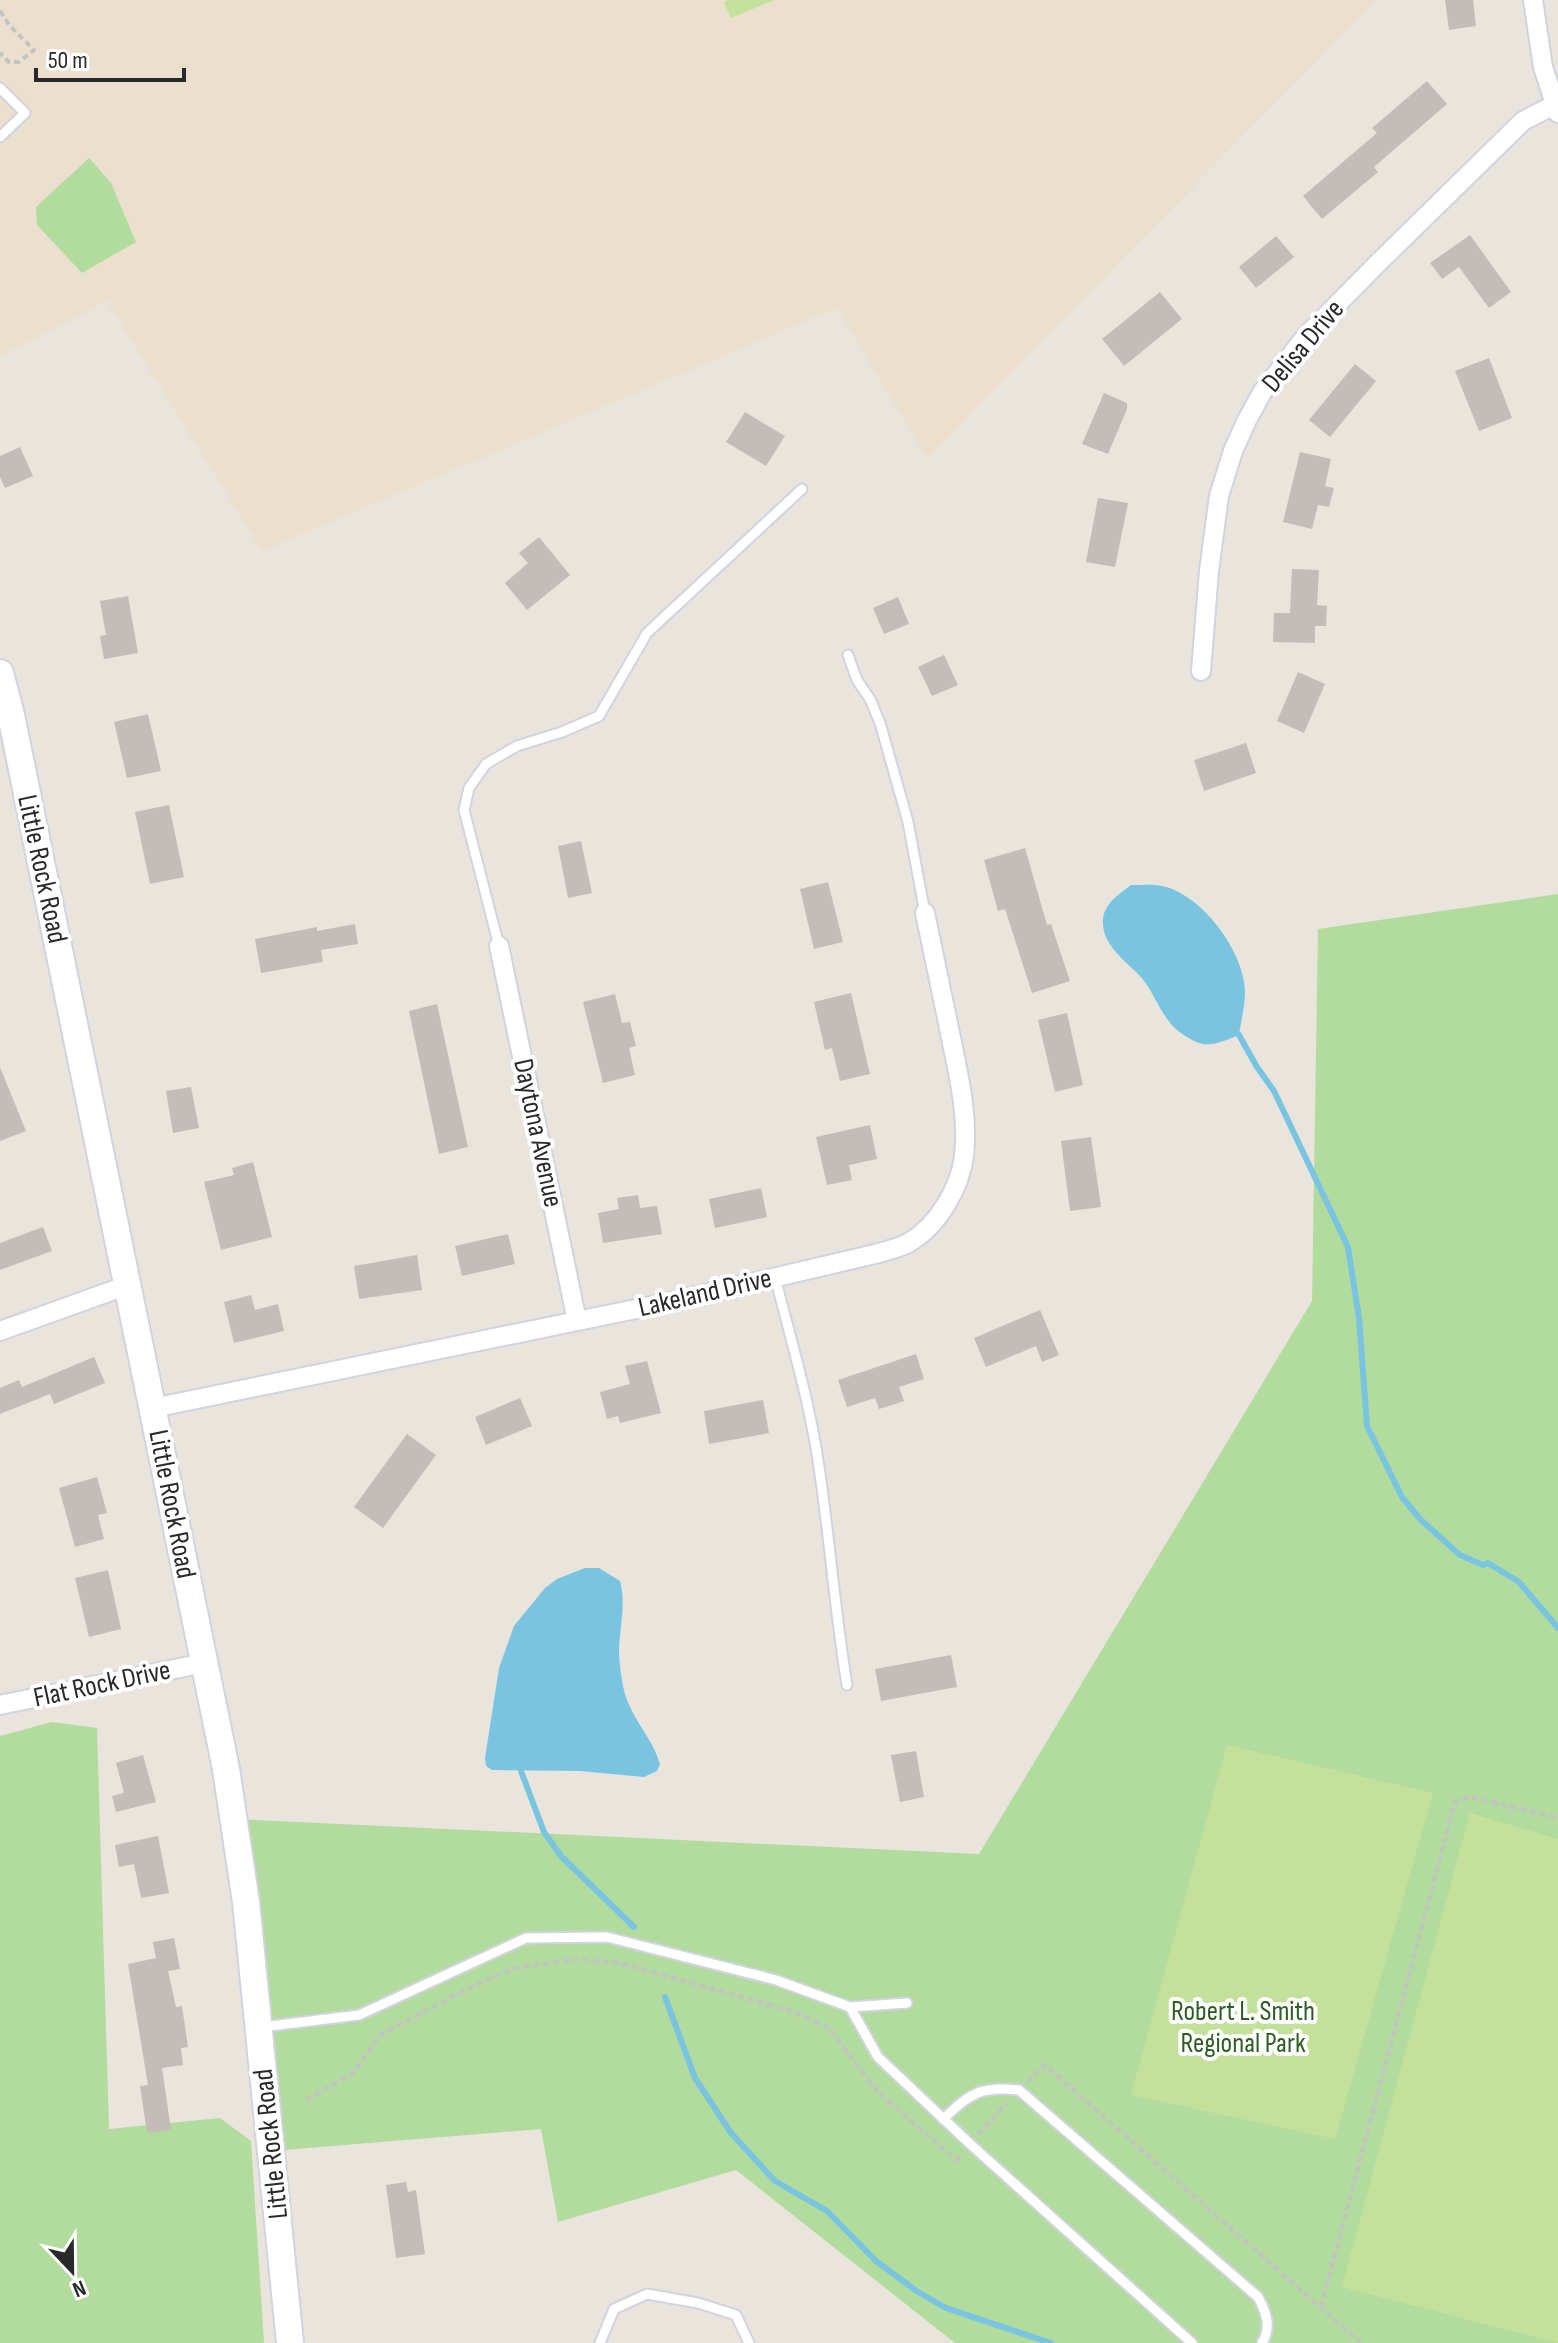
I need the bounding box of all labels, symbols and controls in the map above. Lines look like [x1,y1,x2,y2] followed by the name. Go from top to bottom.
[36,32,184,82] scale bar
[48,46,88,75] text: 50 m
[1255,293,1351,399] street label: Delisa Drive
[10,792,74,946] street label: Little Rock Road
[506,1056,570,1210] street label: Daytona Avenue
[635,1262,775,1324] street label: Lakeland Drive
[141,1427,203,1581] street label: Little Rock Road
[31,1653,173,1715] street label: Flat Rock Drive
[1171,1995,1315,2060] park label: Robert L. Smith Regional Park
[247,2067,295,2221] street label: Little Rock Road
[32,2231,112,2311] north arrow
[68,2273,89,2303] text: N

